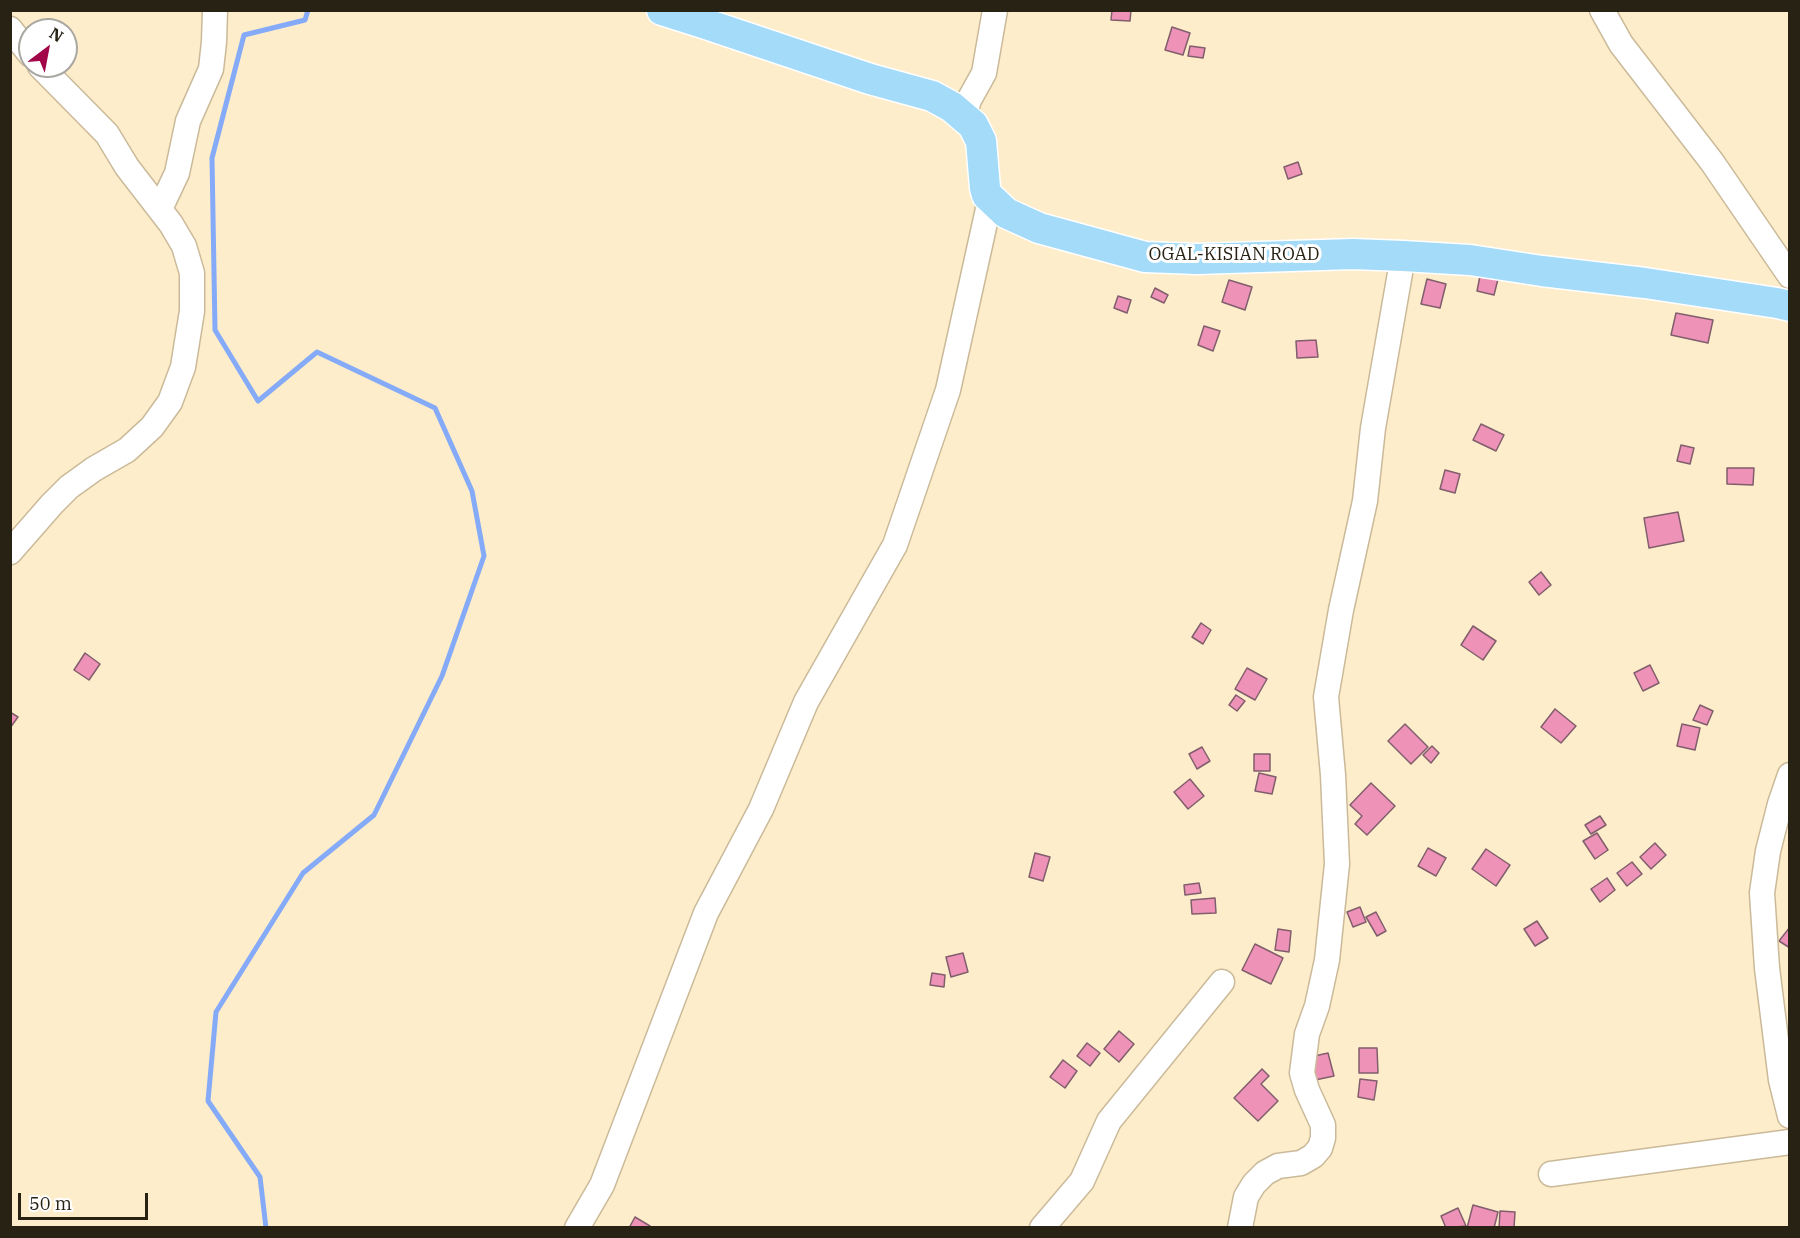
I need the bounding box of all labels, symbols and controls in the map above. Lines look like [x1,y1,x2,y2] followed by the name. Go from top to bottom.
[18,18,78,78] north arrow
[46,23,67,46] text: N
[1149,244,1319,266] street label: OGAL-KISIAN ROAD
[21,1181,152,1219] scale bar
[29,1192,72,1215] text: 50 m

